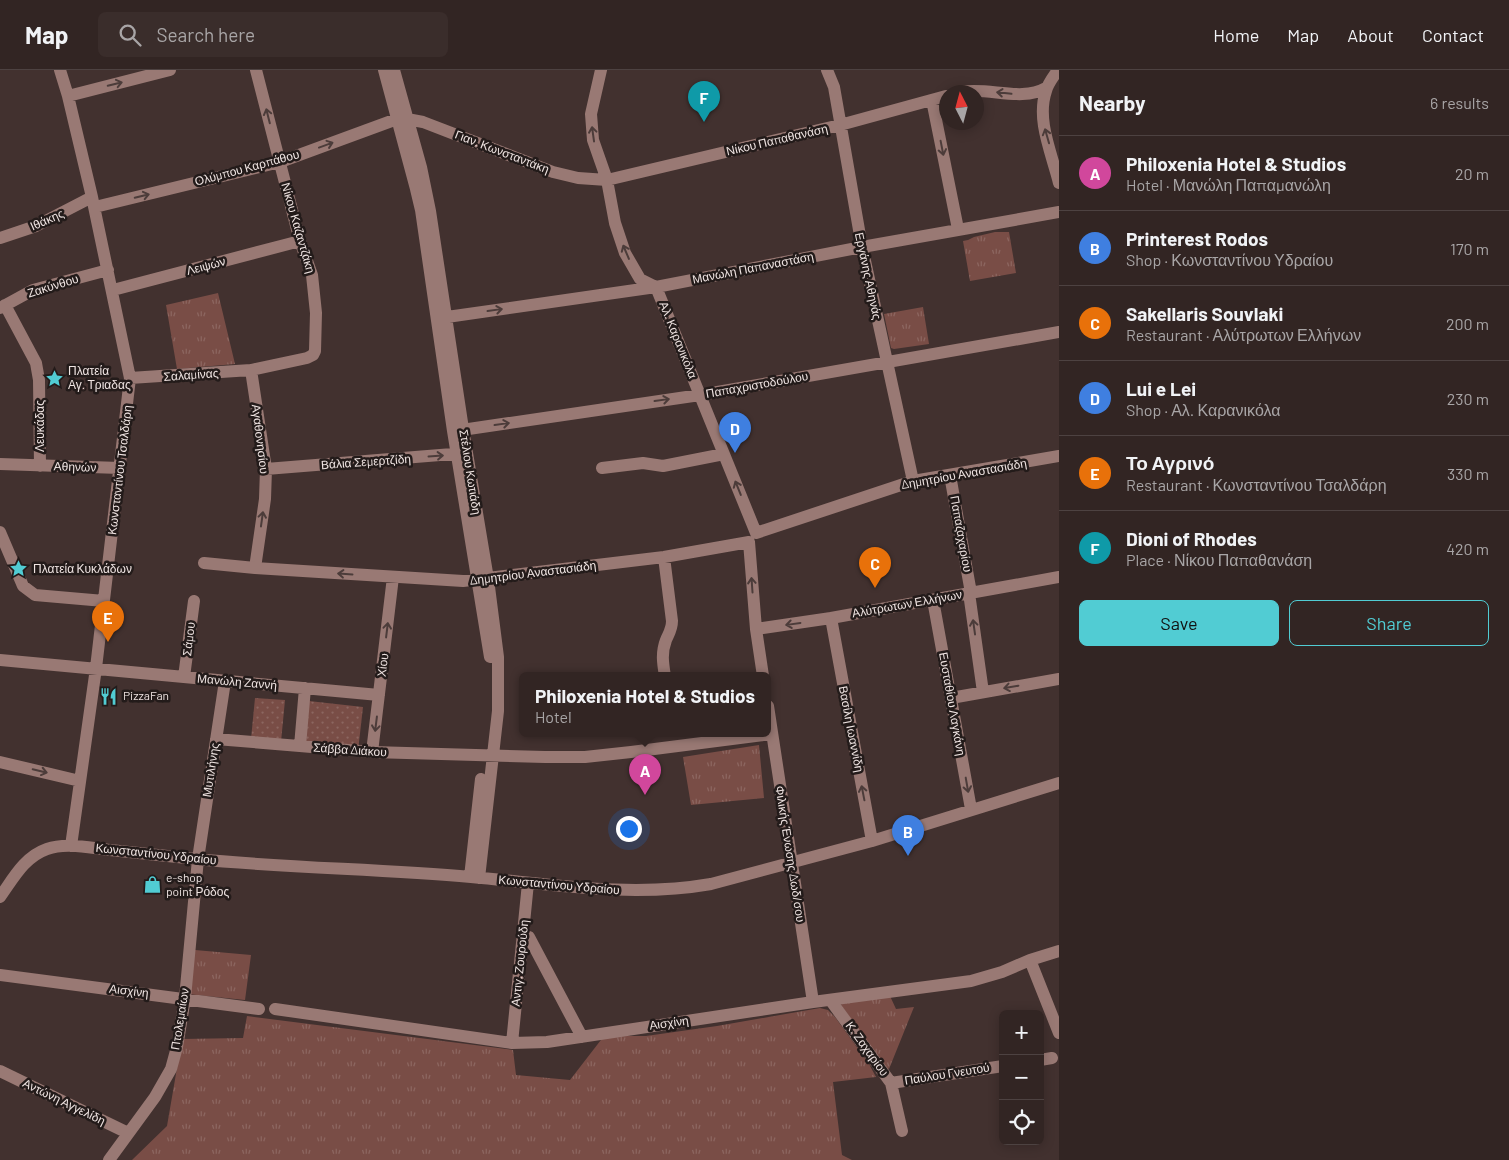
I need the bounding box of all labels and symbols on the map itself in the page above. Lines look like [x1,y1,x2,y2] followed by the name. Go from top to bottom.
[107,79,123,88] one-way arrow
[688,81,720,122] pin: F
[939,85,984,130] north arrow
[996,88,1012,98] one-way arrow
[263,108,272,124] one-way arrow
[725,121,829,158] street label: Νίκου Παπαθανάση
[588,126,598,142] one-way arrow
[453,127,551,176] street label: Γιαν. Κωνσταντάκη
[1041,129,1051,145] one-way arrow
[937,139,947,155] one-way arrow
[317,140,333,149] one-way arrow
[193,146,301,189] street label: Ολύμπου Καρπάθου
[278,181,319,275] street label: Νίκου Καζαντζάκη
[133,191,149,200] one-way arrow
[28,205,66,234] street label: Ιθάκης
[852,231,885,321] street label: Εργάνης Αθηνάς
[620,245,630,260] one-way arrow
[691,248,815,287] street label: Μανώλη Παπαναστάση
[185,253,227,278] street label: Λειψών
[25,271,80,299] street label: Ζακύνθου
[656,299,701,381] street label: Αλ. Καρανικόλα
[487,305,503,315] one-way arrow
[68,363,131,392] place label: Πλατεία Αγ. Τριαδας
[163,365,219,384] street label: Σαλαμίνας
[44,368,64,388] place icon: Πλατεία Αγ. Τριαδας
[705,368,809,401] street label: Παπαχριστοδούλου
[654,395,670,405] one-way arrow
[32,400,47,452] street label: Λευκάδας
[249,403,272,475] street label: Αγαθονησίου
[104,404,135,536] street label: Κωνσταντίνου Τσαλδάρη
[719,412,751,453] pin: D
[493,418,509,428] one-way arrow
[456,428,485,516] street label: Στέλιου Κωτιάδη
[320,451,411,472] street label: Βάλια Σεμερτζίδη
[428,452,444,461] one-way arrow
[900,455,1028,492] street label: Δημητρίου Αναστασιάδη
[53,458,97,475] street label: Αθηνών
[732,481,742,496] one-way arrow
[947,495,976,573] street label: Παπαζαχαρίου
[258,512,268,528] one-way arrow
[859,547,891,588] pin: C
[469,557,597,588] street label: Δημητρίου Αναστασιάδη
[9,559,29,579] place icon: Πλατεία Κυκλάδων
[33,561,132,575] place label: Πλατεία Κυκλάδων
[337,569,353,578] one-way arrow
[748,578,757,594] one-way arrow
[851,586,963,621] street label: Αλύτρωτων Ελλήνων
[92,601,124,642] pin: E
[785,619,801,629] one-way arrow
[968,619,978,635] one-way arrow
[179,621,197,657] street label: Σάμου
[382,622,392,638] one-way arrow
[936,651,969,757] street label: Ευσταθίου Λαγκάνη
[374,652,390,678] street label: Χίου
[196,671,278,692] street label: Μανώλη Ζαννή
[1003,683,1019,693] one-way arrow
[836,684,867,773] street label: Βασίλη Ιωαννίδη
[99,686,119,706] restaurant icon: PizzaFan
[123,688,169,702] place label: PizzaFan
[371,716,381,732] one-way arrow
[313,739,387,760] street label: Σάββα Διάκου
[199,741,222,798] street label: Μυτιλήνης
[629,754,661,795] pin: A
[31,767,47,777] one-way arrow
[962,777,972,793] one-way arrow
[772,785,809,923] street label: Φιλικής Ένωσης Δωδ/σου
[858,785,868,801] one-way arrow
[892,815,924,856] pin: B
[616,816,642,842] your location
[95,840,217,867] street label: Κωνσταντίνου Υδραίου
[166,870,229,899] place label: e-shop point Ρόδος
[498,872,620,897] street label: Κωνσταντίνου Υδραίου
[142,875,162,895] shop icon: e-shop point Ρόδος
[508,919,532,1007] street label: Αντιγ. Ζουρούδη
[108,981,150,1000] street label: Αισχίνη
[167,987,191,1051] street label: Πτολεμαίων
[648,1012,690,1033] street label: Αισχίνη
[843,1019,892,1079] street label: Κ. Ζαχαρίου
[903,1059,990,1087] street label: Παύλου Γνευτού
[20,1075,108,1128] street label: Αντώνη Αγγελίδη

